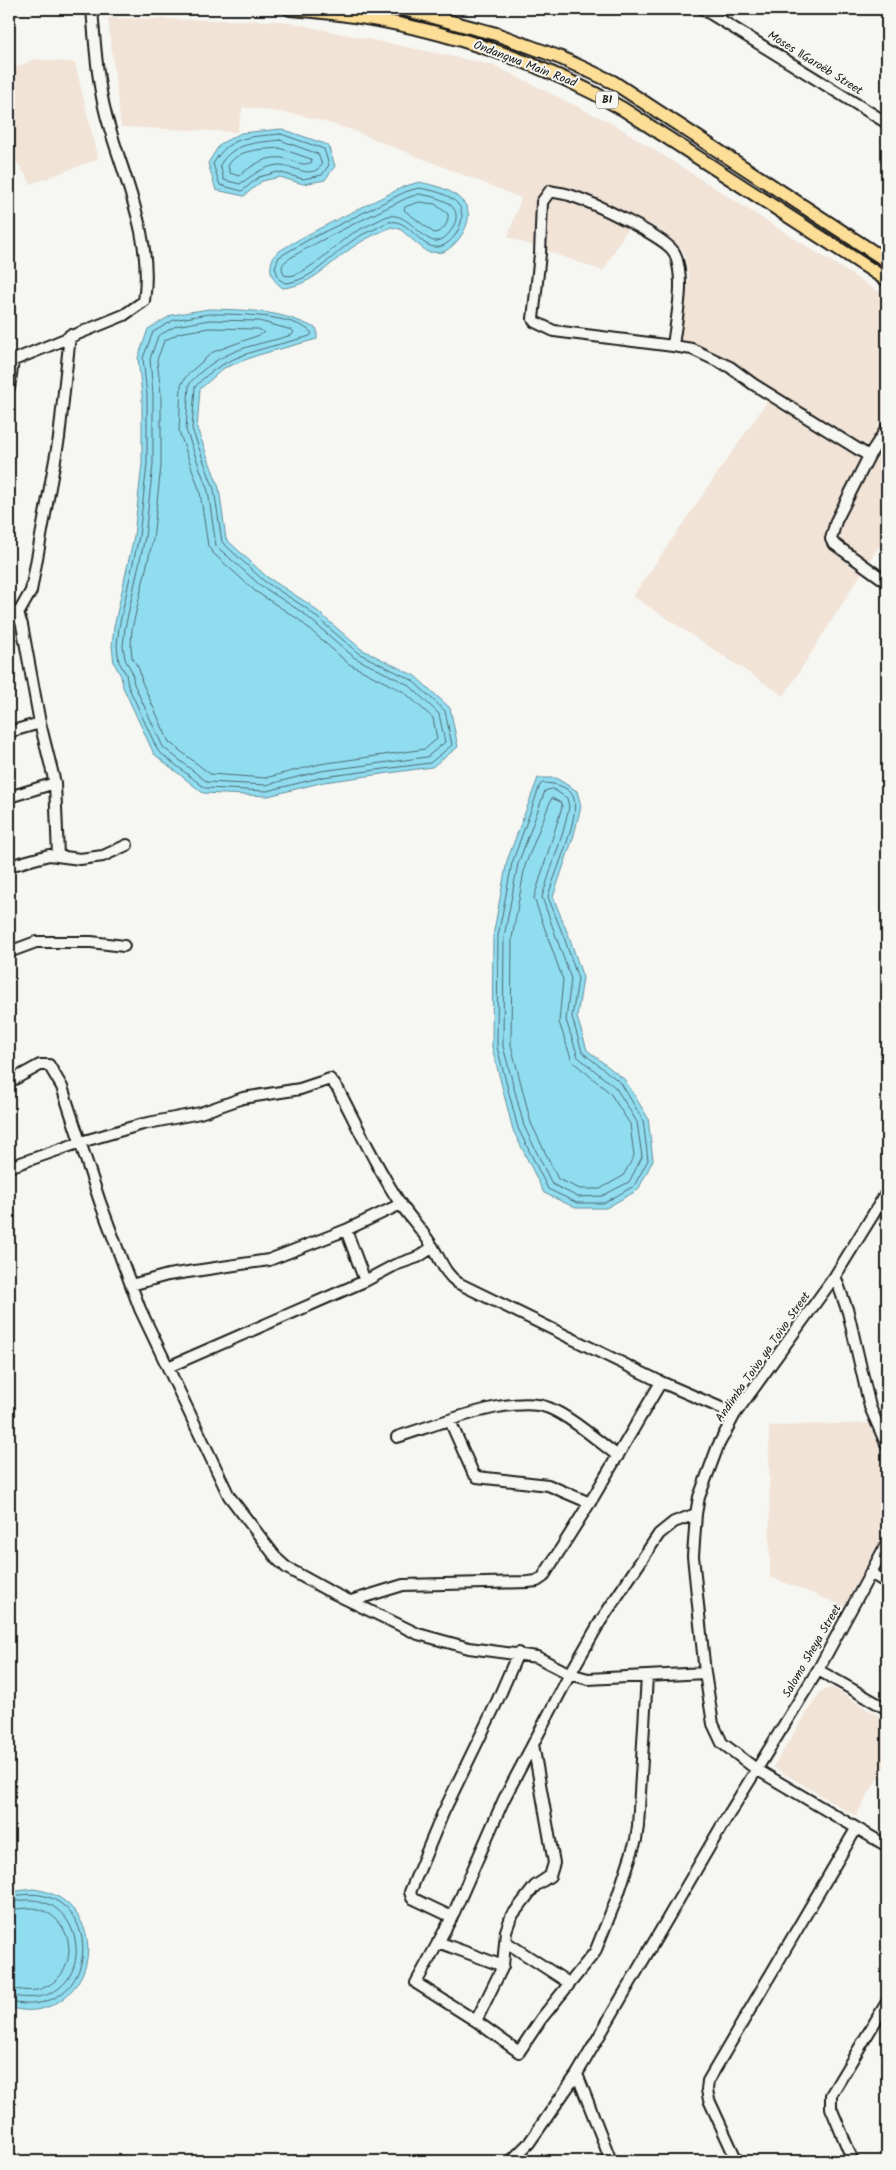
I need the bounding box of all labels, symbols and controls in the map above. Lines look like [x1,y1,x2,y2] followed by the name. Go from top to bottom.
[764,26,867,100] street label: Moses ǁGaroëb Street
[471,36,580,93] street label: Ondangwa Main Road
[596,92,618,108] road number: B1
[711,1288,816,1426] street label: Andimba Toivo ya Toivo Street
[778,1601,847,1701] street label: Salomo Sheya Street

